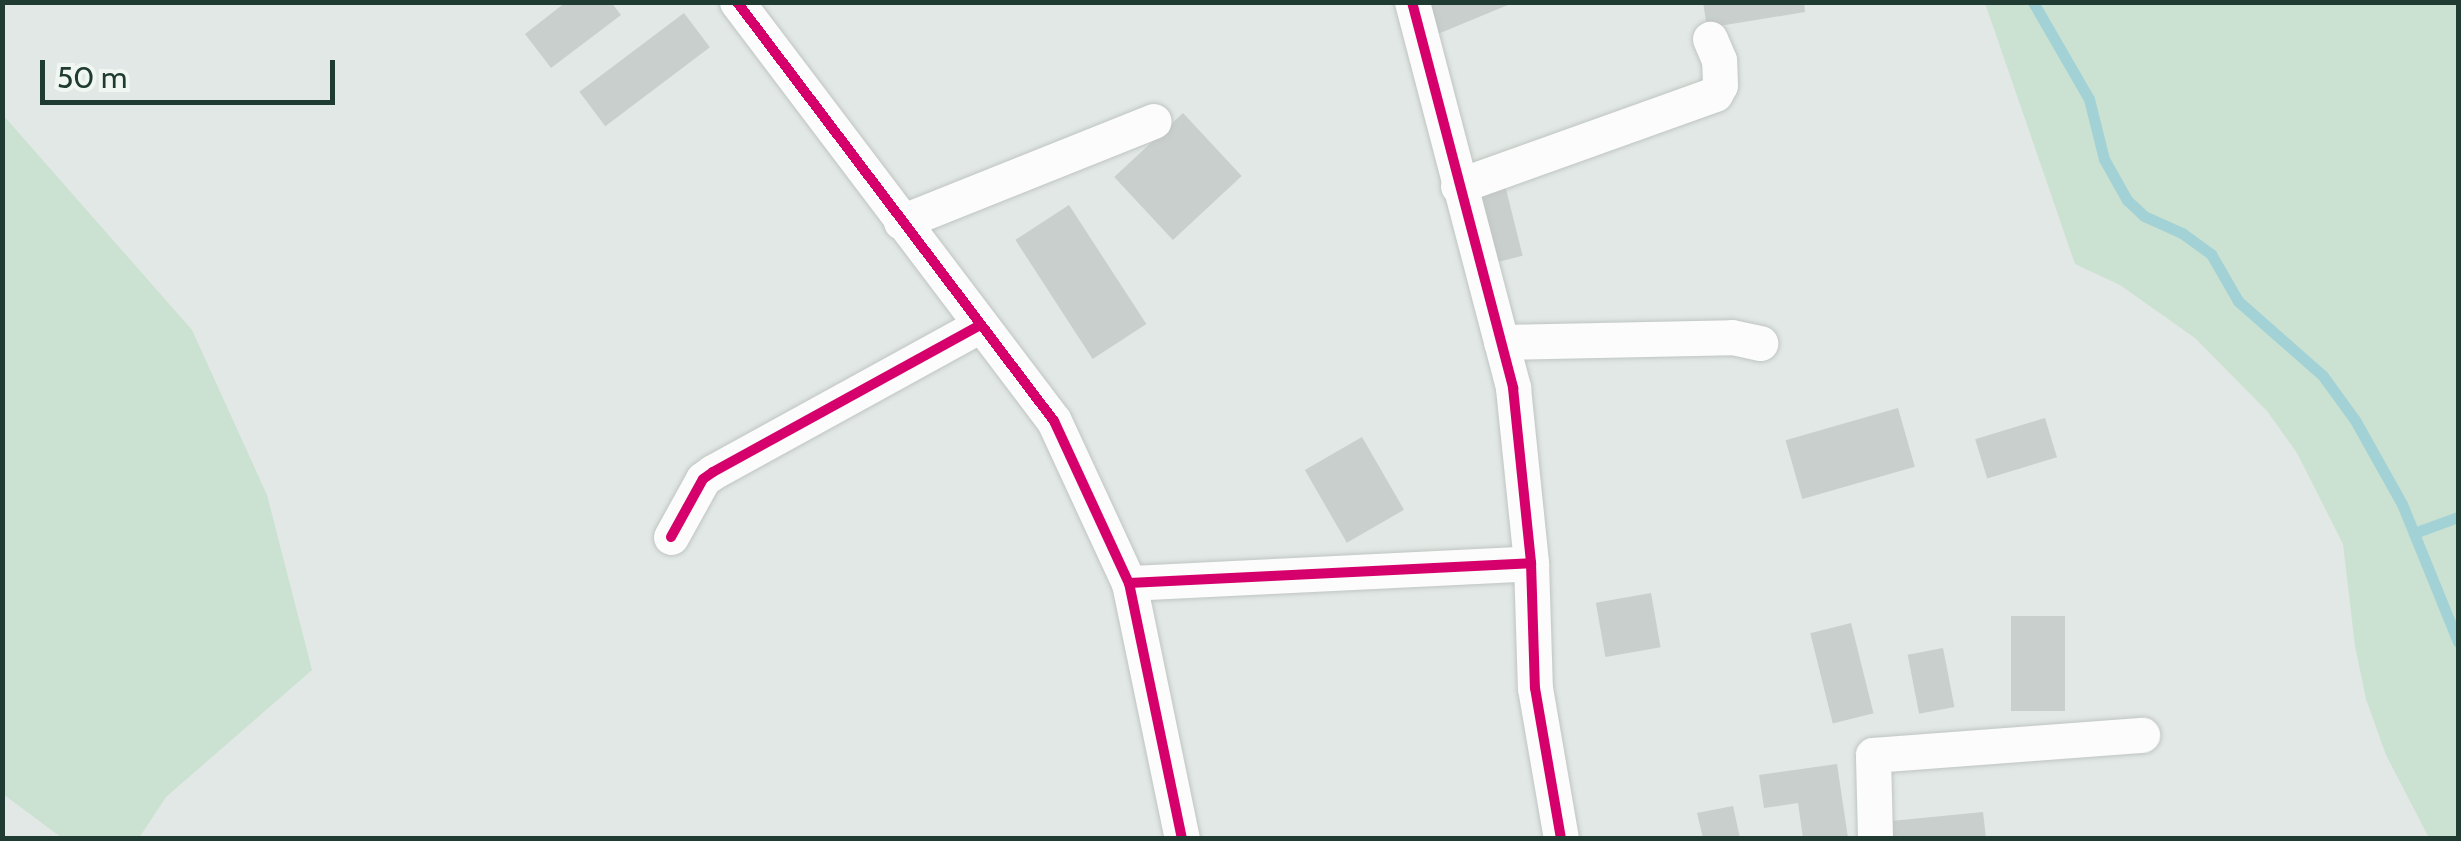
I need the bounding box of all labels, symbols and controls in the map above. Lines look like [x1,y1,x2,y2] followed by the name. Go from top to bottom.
[45,40,340,102] scale bar
[57,59,127,96] text: 50 m

